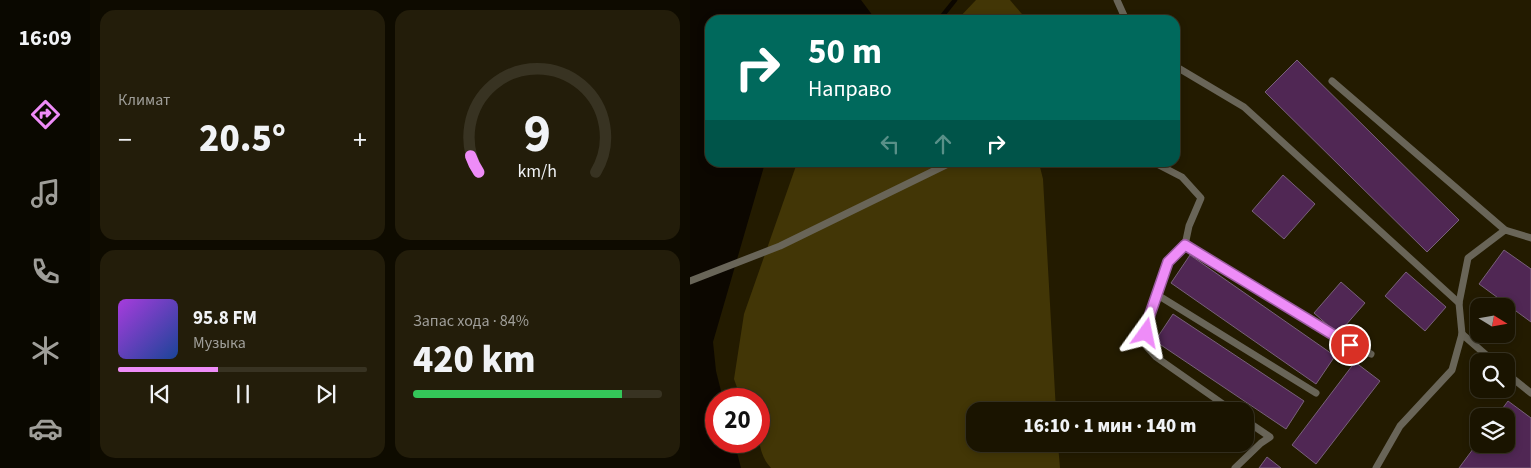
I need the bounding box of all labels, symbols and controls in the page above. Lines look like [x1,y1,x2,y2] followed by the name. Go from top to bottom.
[18,22,72,54] text: 16:09
[808,27,882,77] text: 50 m
[725,35,790,100] icon: right
[808,73,892,105] text: Направо
[118,89,170,111] text: Климат
[28,97,63,132] icon: directions
[524,98,551,172] text: 9
[199,112,286,166] text: 20.5°
[118,120,132,160] text: −
[353,120,367,160] text: +
[876,130,904,158] icon: left
[929,130,957,158] icon: ahead
[982,130,1010,158] icon: right
[518,159,557,184] text: km/h
[28,176,63,211] icon: music
[28,254,63,289] icon: phone
[1470,298,1515,342] north arrow
[1470,298,1515,453] map controls
[193,305,257,332] text: 95.8 FM
[1119,306,1171,358] position arrow
[413,310,529,332] text: Запас хода · 84%
[1329,324,1371,366] pin
[1336,331,1364,359] icon: arrive
[193,332,246,354] text: Музыка
[28,333,63,368] icon: climate
[413,333,535,387] text: 420 km
[1470,353,1515,398] button: search
[146,380,174,408] icon: previous
[229,380,257,408] icon: pause
[312,380,340,408] icon: next
[705,388,770,453] speed limit sign: 20
[1470,408,1515,453] button: layers
[28,411,63,446] icon: car
[1024,413,1196,440] text: 16:10 · 1 мин · 140 m

